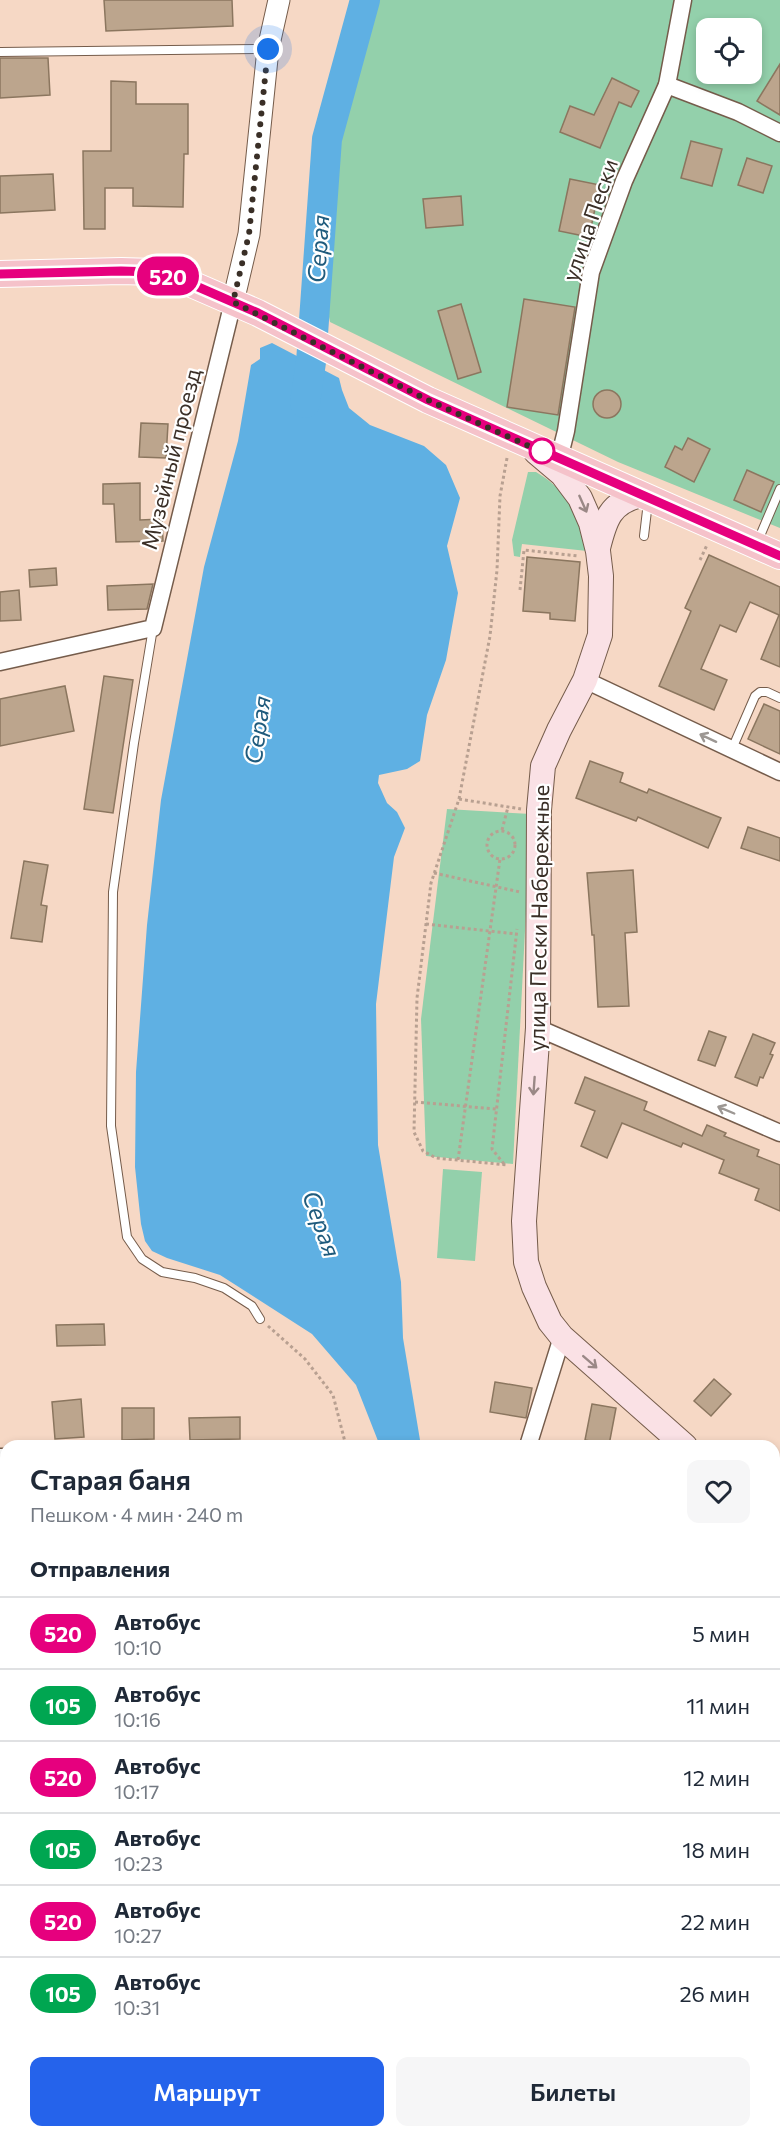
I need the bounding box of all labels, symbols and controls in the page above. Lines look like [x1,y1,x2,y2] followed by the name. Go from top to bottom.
[696,18,762,84] map controls
[696,18,762,84] button: locate
[253,34,283,64] your location
[556,155,623,285] street label: улица Пески
[301,214,334,284] water label: Серая
[134,256,202,296] line badge: 520
[149,264,187,289] text: 520
[135,365,206,552] street label: Музейный проезд
[529,438,555,464] unlabelled marker
[577,495,589,513] one-way arrow
[237,694,276,766] water label: Серая
[700,731,718,743] one-way arrow
[523,784,554,1052] street label: улица Пески Набережные
[528,1076,539,1096] one-way arrow
[718,1104,736,1115] one-way arrow
[297,1186,348,1260] water label: Серая
[582,1355,597,1369] one-way arrow
[687,1460,750,1523] button: heart
[30,1462,191,1496] text: Старая баня
[30,1502,243,1526] text: Пешком · 4 мин · 240 m
[30,1555,170,1582] text: Отправления
[114,1608,201,1635] text: Автобус
[692,1620,750,1647] text: 5 мин
[44,1621,82,1646] text: 520
[114,1635,162,1659] text: 10:10
[114,1680,201,1707] text: Автобус
[686,1692,750,1719] text: 11 мин
[45,1693,81,1718] text: 105
[114,1707,161,1731] text: 10:16
[114,1752,201,1779] text: Автобус
[683,1764,750,1791] text: 12 мин
[44,1765,82,1790] text: 520
[114,1779,159,1803] text: 10:17
[114,1824,201,1851] text: Автобус
[682,1836,750,1863] text: 18 мин
[45,1837,81,1862] text: 105
[114,1851,163,1875] text: 10:23
[114,1896,201,1923] text: Автобус
[681,1908,750,1935] text: 22 мин
[44,1909,82,1934] text: 520
[114,1923,162,1947] text: 10:27
[114,1968,201,1995] text: Автобус
[679,1980,750,2007] text: 26 мин
[45,1981,81,2006] text: 105
[114,1995,160,2019] text: 10:31
[30,2057,384,2126] button: Маршрут
[396,2057,750,2126] button: Билеты

